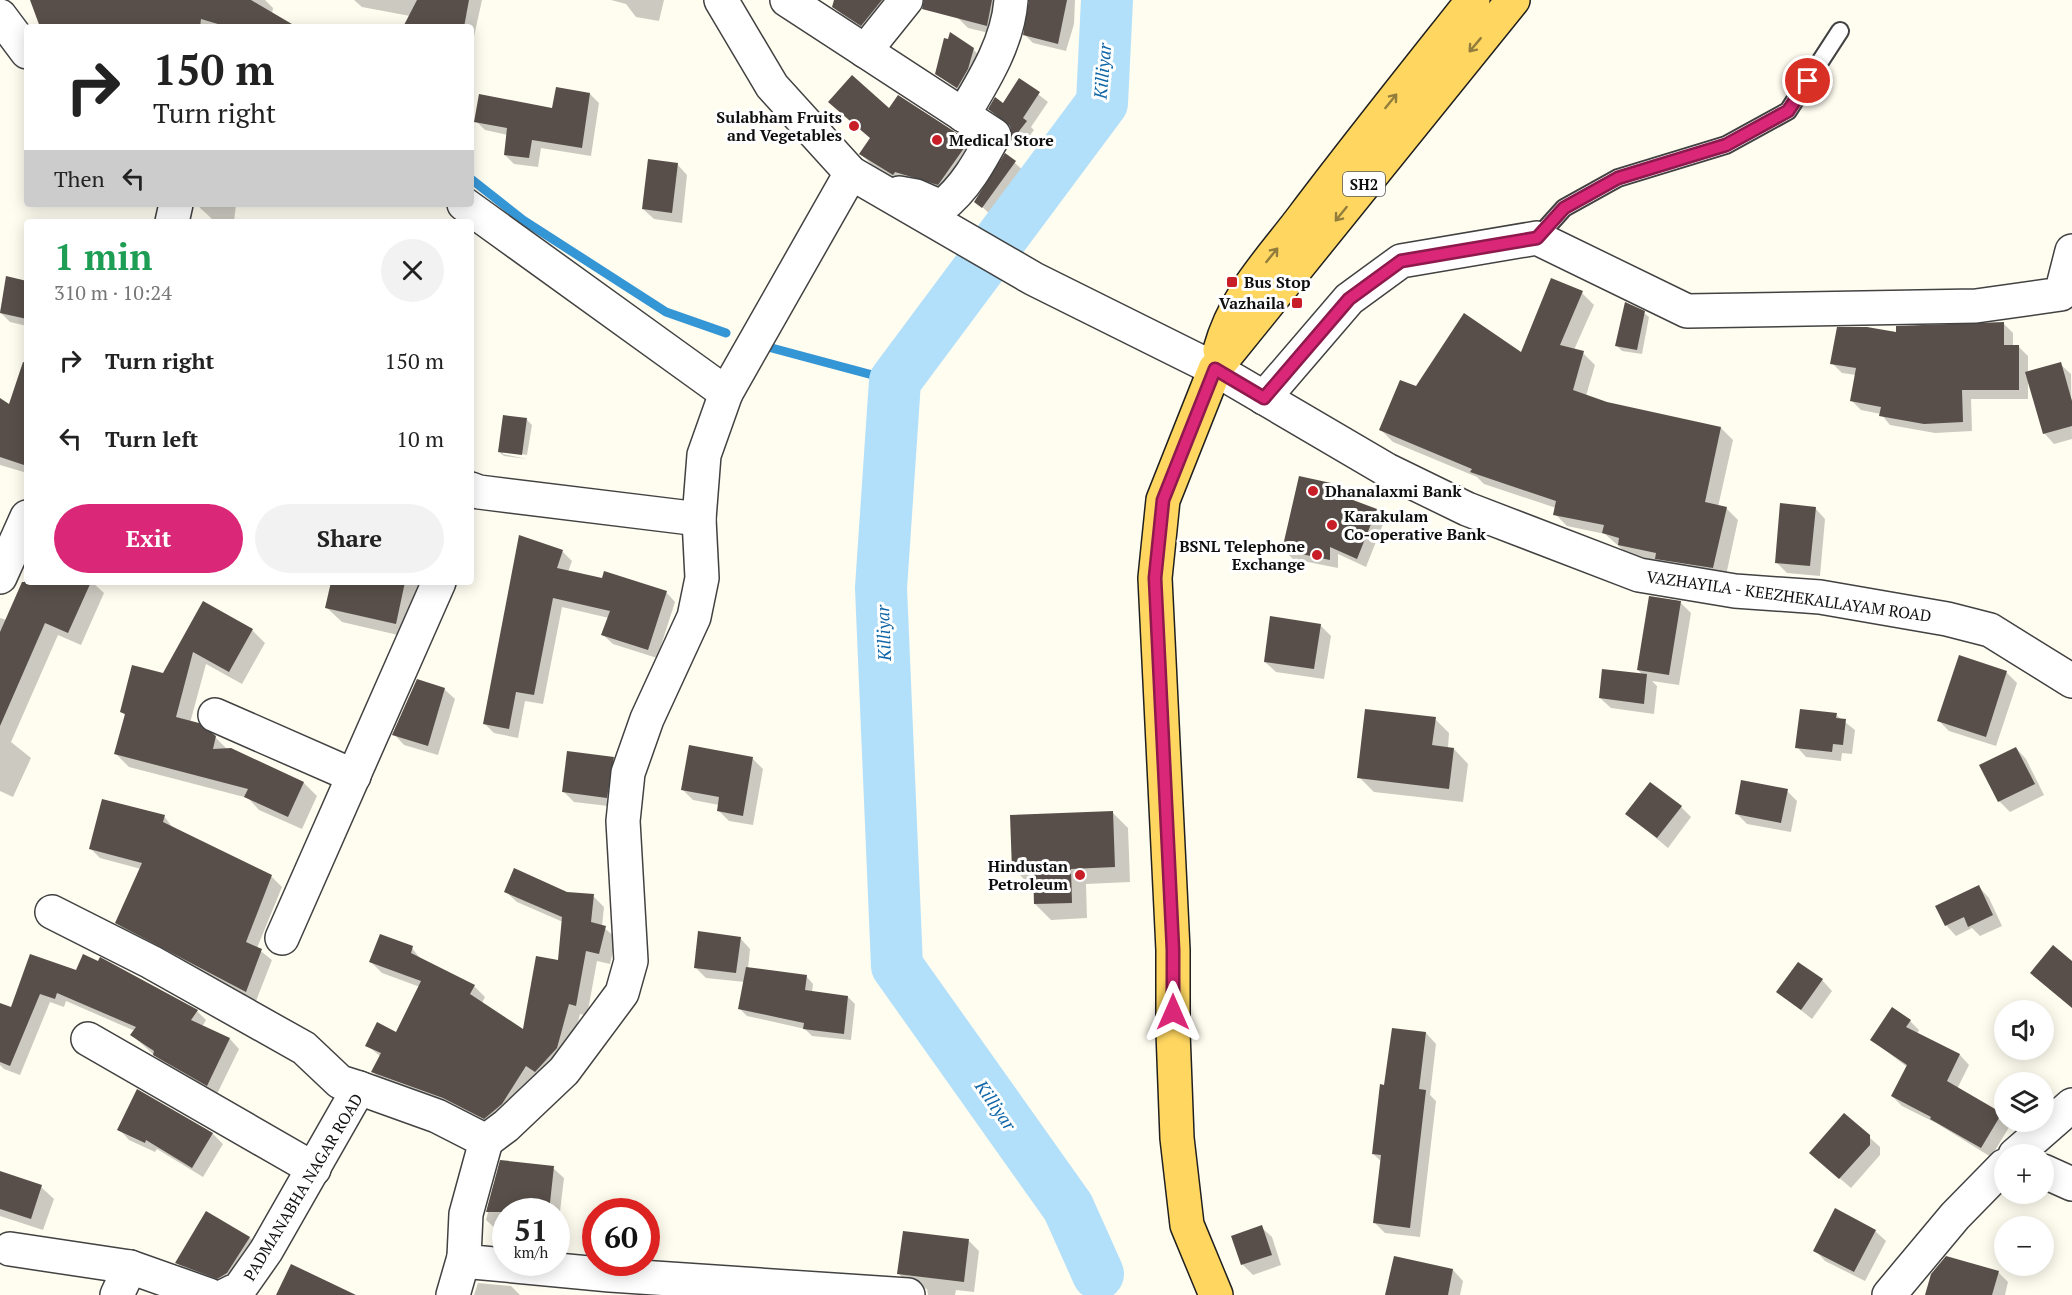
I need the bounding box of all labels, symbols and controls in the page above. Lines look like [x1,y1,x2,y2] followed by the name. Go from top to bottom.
[1469,37,1482,53] one-way arrow
[153,41,274,97] text: 150 m
[1088,41,1116,101] water label: Killiyar
[54,48,132,126] icon: right
[1782,55,1833,106] pin
[1791,64,1824,97] icon: arrive
[1385,93,1398,109] one-way arrow
[153,95,276,131] text: Turn right
[716,106,842,146] place label: Sulabham Fruits and Vegetables
[847,119,861,133] marker: Sulabham Fruits and Vegetables
[949,129,1054,151] place label: Medical Store
[930,133,944,147] marker: Medical Store
[117,162,150,195] icon: left
[54,164,105,193] text: Then
[1343,172,1385,196] road number: SH2
[1334,205,1347,221] one-way arrow
[54,233,152,280] text: 1 min
[381,239,444,302] button: close
[1266,248,1279,264] one-way arrow
[1244,271,1311,293] place label: Bus Stop
[1225,275,1239,289] marker: Bus Stop
[54,279,172,306] text: 310 m · 10:24
[1219,292,1285,314] place label: Vazhaila
[1290,296,1304,310] marker: Vazhaila
[54,344,87,377] icon: right
[105,346,214,375] text: Turn right
[384,346,444,375] text: 150 m
[54,422,87,455] icon: left
[105,424,198,453] text: Turn left
[396,424,444,453] text: 10 m
[1325,480,1462,502] place label: Dhanalaxmi Bank
[1306,484,1320,498] marker: Dhanalaxmi Bank
[54,504,243,573] button: Exit
[255,504,444,573] button: Share
[1344,505,1486,545] place label: Karakulam Co-operative Bank
[1325,518,1339,532] marker: Karakulam Co-operative Bank
[1179,535,1305,575] place label: BSNL Telephone Exchange
[1310,548,1324,562] marker: BSNL Telephone Exchange
[1645,565,1933,627] street label: VAZHAYILA - KEEZHEKALLAYAM ROAD
[870,604,896,662] water label: Killiyar
[988,855,1069,895] place label: Hindustan Petroleum
[1073,868,1087,882] marker: Hindustan Petroleum
[1141,980,1205,1044] position arrow
[1994,1000,2054,1276] map controls
[1994,1000,2054,1060] button: sound
[1994,1072,2054,1132] button: layers
[970,1074,1022,1136] water label: Killiyar
[238,1089,368,1285] street label: PADMANABHA NAGAR ROAD
[1994,1144,2054,1204] button: +
[582,1198,660,1276] speed limit sign: 60
[514,1210,548,1250] text: 51
[1994,1216,2054,1276] button: −
[514,1242,548,1262] text: km/h

